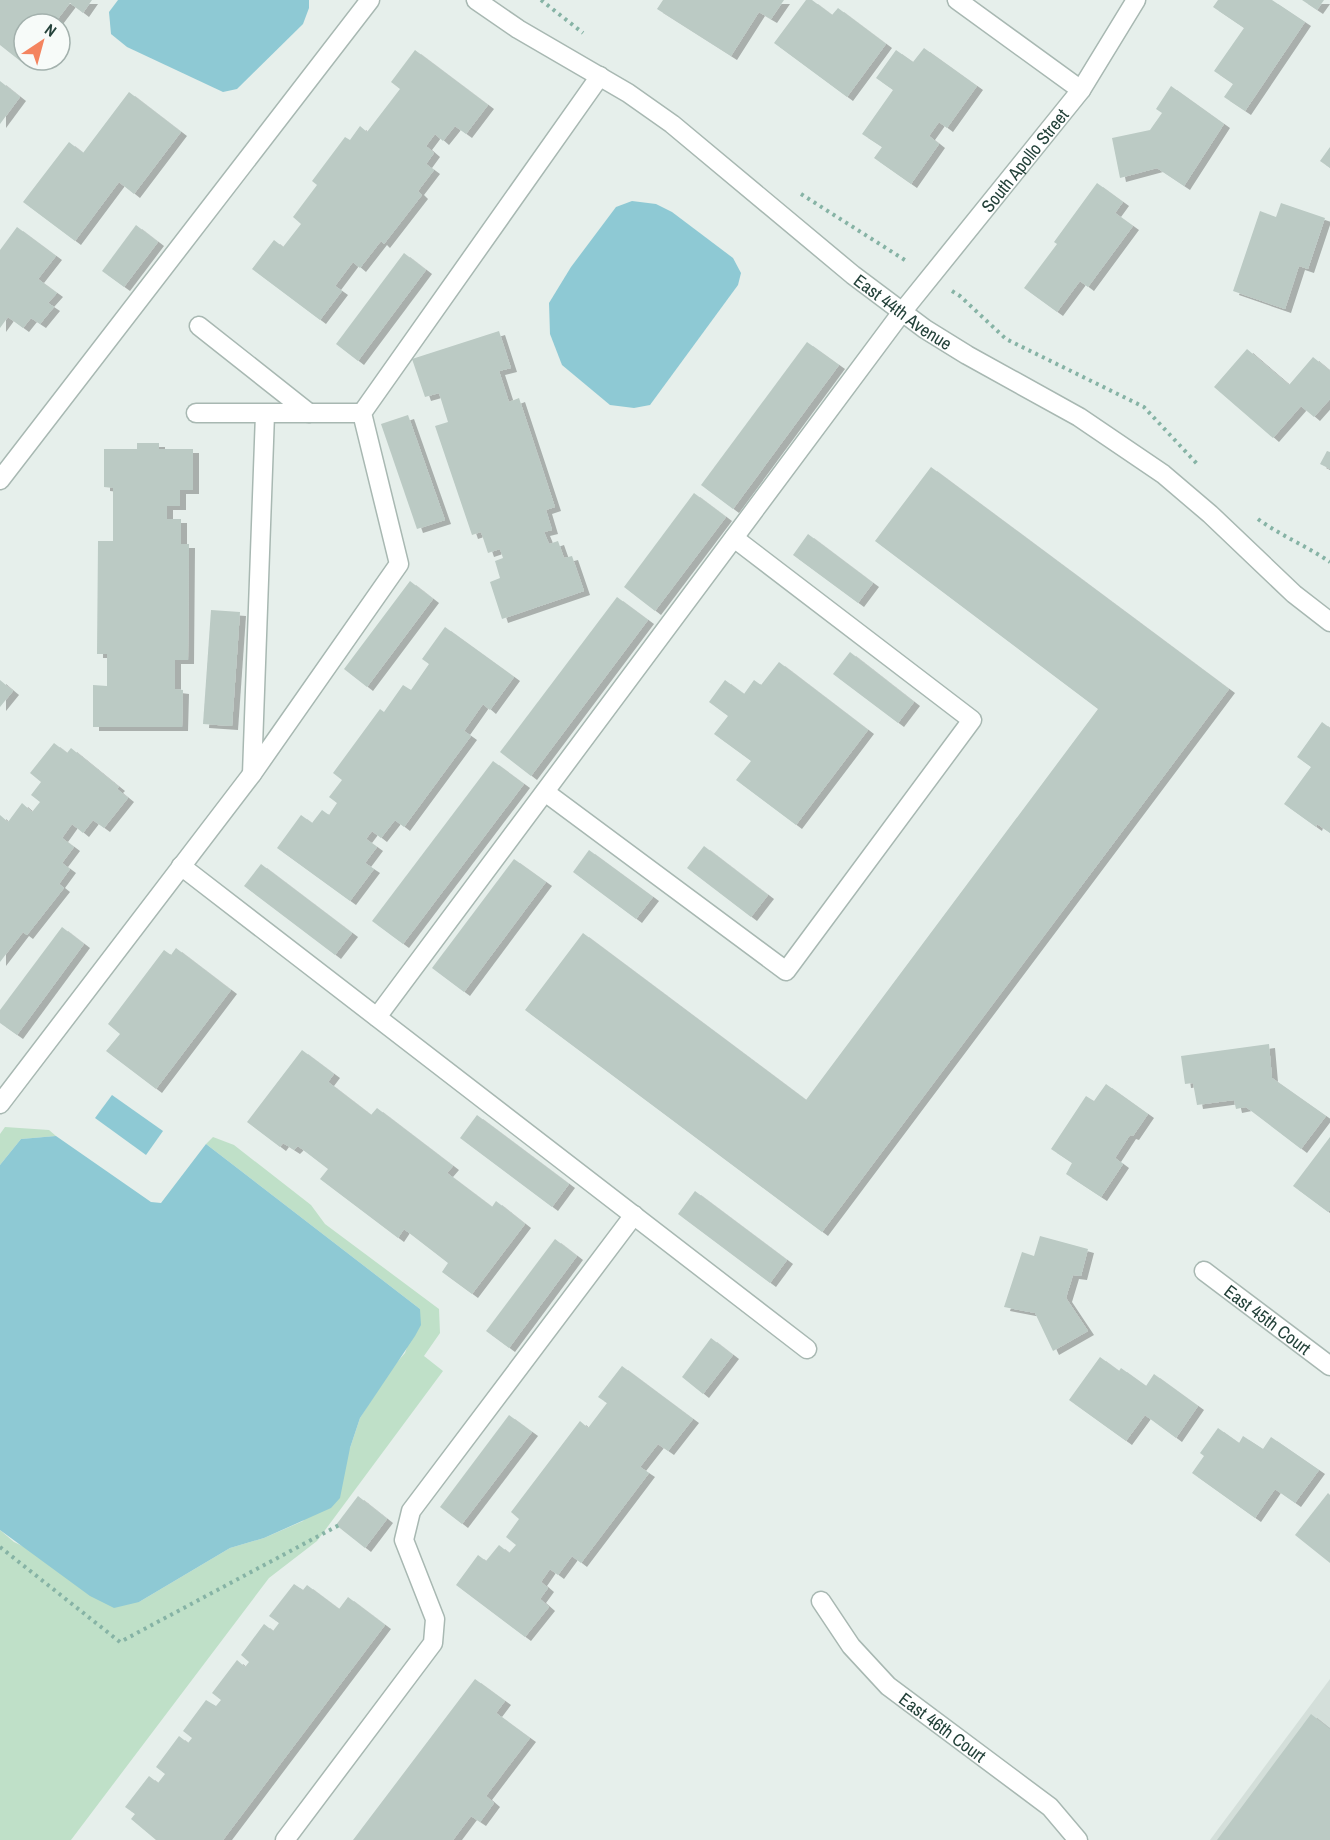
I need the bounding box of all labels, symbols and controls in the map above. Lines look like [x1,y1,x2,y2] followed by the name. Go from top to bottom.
[12,12,72,72] north arrow
[41,18,61,42] text: N
[975,103,1074,217] street label: South Apollo Street
[849,268,957,355] street label: East 44th Avenue
[1219,1278,1316,1360] street label: East 45th Court
[894,1686,991,1768] street label: East 46th Court

